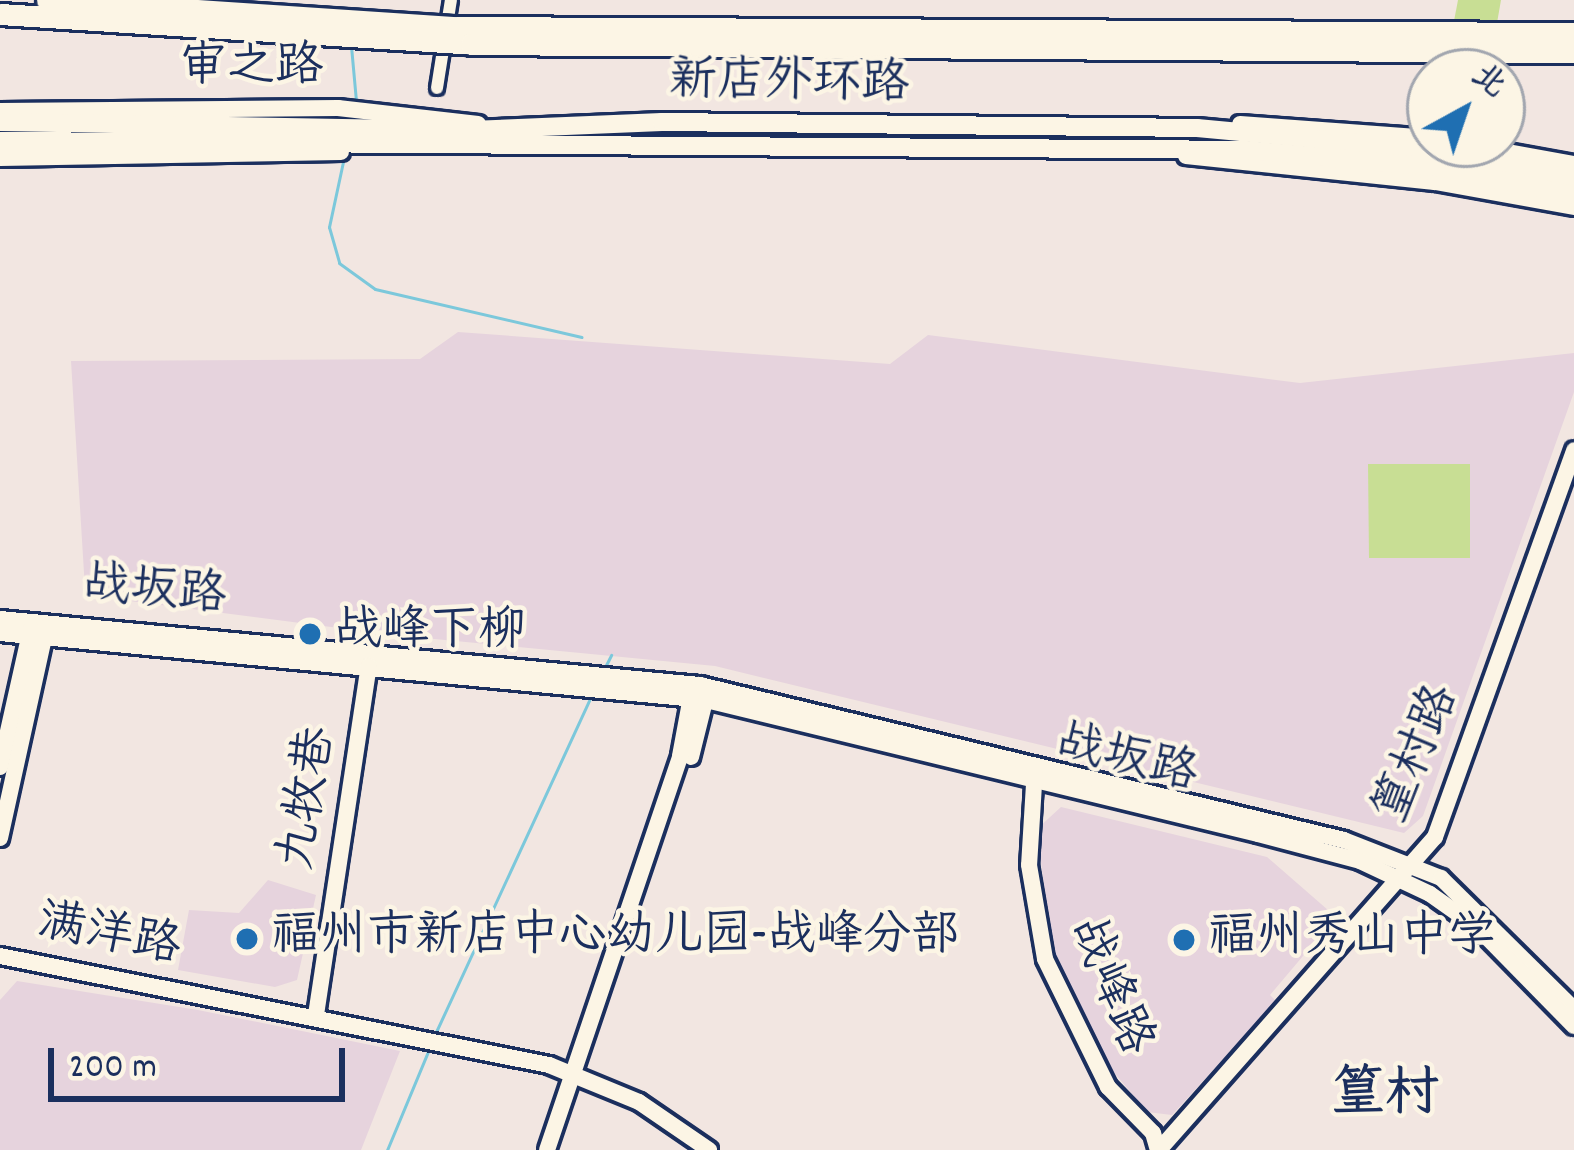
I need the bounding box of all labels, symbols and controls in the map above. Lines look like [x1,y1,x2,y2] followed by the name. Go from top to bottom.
[179,41,323,99] street label: 审之路
[1406,48,1526,168] north arrow
[669,54,909,116] street label: 新店外环路
[1460,54,1515,111] text: 北
[80,558,228,628] street label: 战坂路
[334,605,526,663] place label: 战峰下柳
[297,621,323,647] marker: 战峰下柳
[1364,677,1474,833] street label: 篁村路
[1049,716,1203,806] street label: 战坂路
[270,723,350,875] street label: 九牧巷
[33,895,185,979] street label: 满洋路
[1053,909,1163,1065] street label: 战峰路
[271,910,959,968] place label: 福州市新店中心幼儿园-战峰分部
[1208,911,1496,969] place label: 福州秀山中学
[234,926,260,952] marker: 福州市新店中心幼儿园-战峰分部
[1171,927,1197,953] marker: 福州秀山中学
[54,1024,351,1098] scale bar
[69,1043,157,1095] text: 200 m
[1331,1066,1439,1130] district label: 篁村

